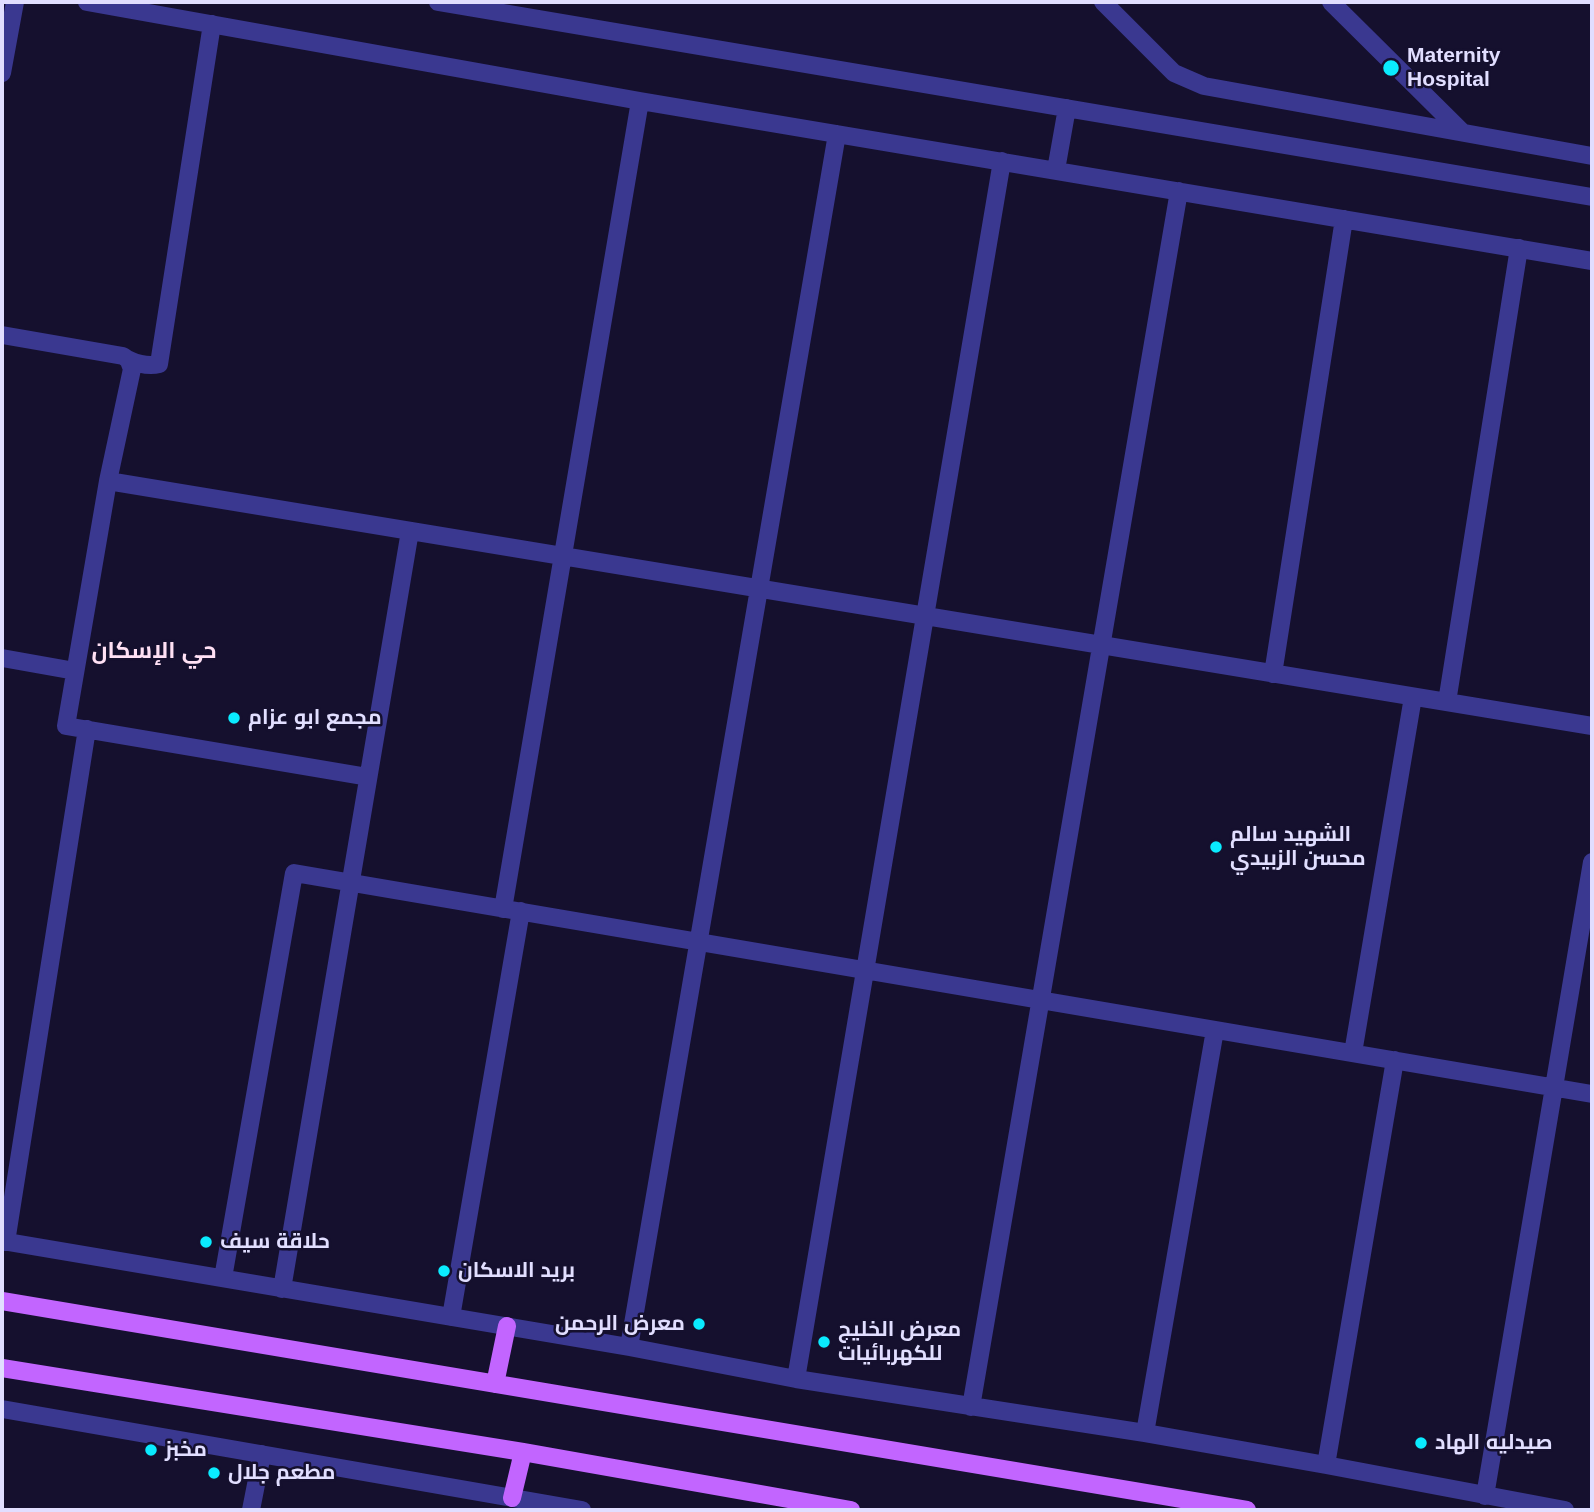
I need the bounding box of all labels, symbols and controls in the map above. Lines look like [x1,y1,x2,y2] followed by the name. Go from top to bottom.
[1407,43,1500,93] place label: Maternity Hospital
[1381,58,1401,78] marker: Maternity Hospital
[91,638,217,666] district label: حي الإسكان
[248,705,382,731] place label: مجمع ابو عزام
[226,710,242,726] marker: مجمع ابو عزام
[1230,822,1366,872] place label: الشهيد سالم محسن الزبيدي
[1208,839,1224,855] marker: الشهيد سالم محسن الزبيدي
[220,1229,330,1255] place label: حلاقة سيف
[198,1234,214,1250] marker: حلاقة سيف
[458,1258,575,1284] place label: بريد الاسكان
[436,1263,452,1279] marker: بريد الاسكان
[555,1311,685,1337] place label: معرض الرحمن
[691,1316,707,1332] marker: معرض الرحمن
[838,1317,961,1367] place label: معرض الخليج للكهربائيات
[816,1334,832,1350] marker: معرض الخليج للكهربائيات
[1435,1430,1552,1456] place label: صيدليه الهاد
[1413,1435,1429,1451] marker: صيدليه الهاد
[165,1437,207,1463] place label: مخبز
[143,1442,159,1458] marker: مخبز
[228,1460,335,1486] place label: مطعم جلال
[206,1465,222,1481] marker: مطعم جلال

